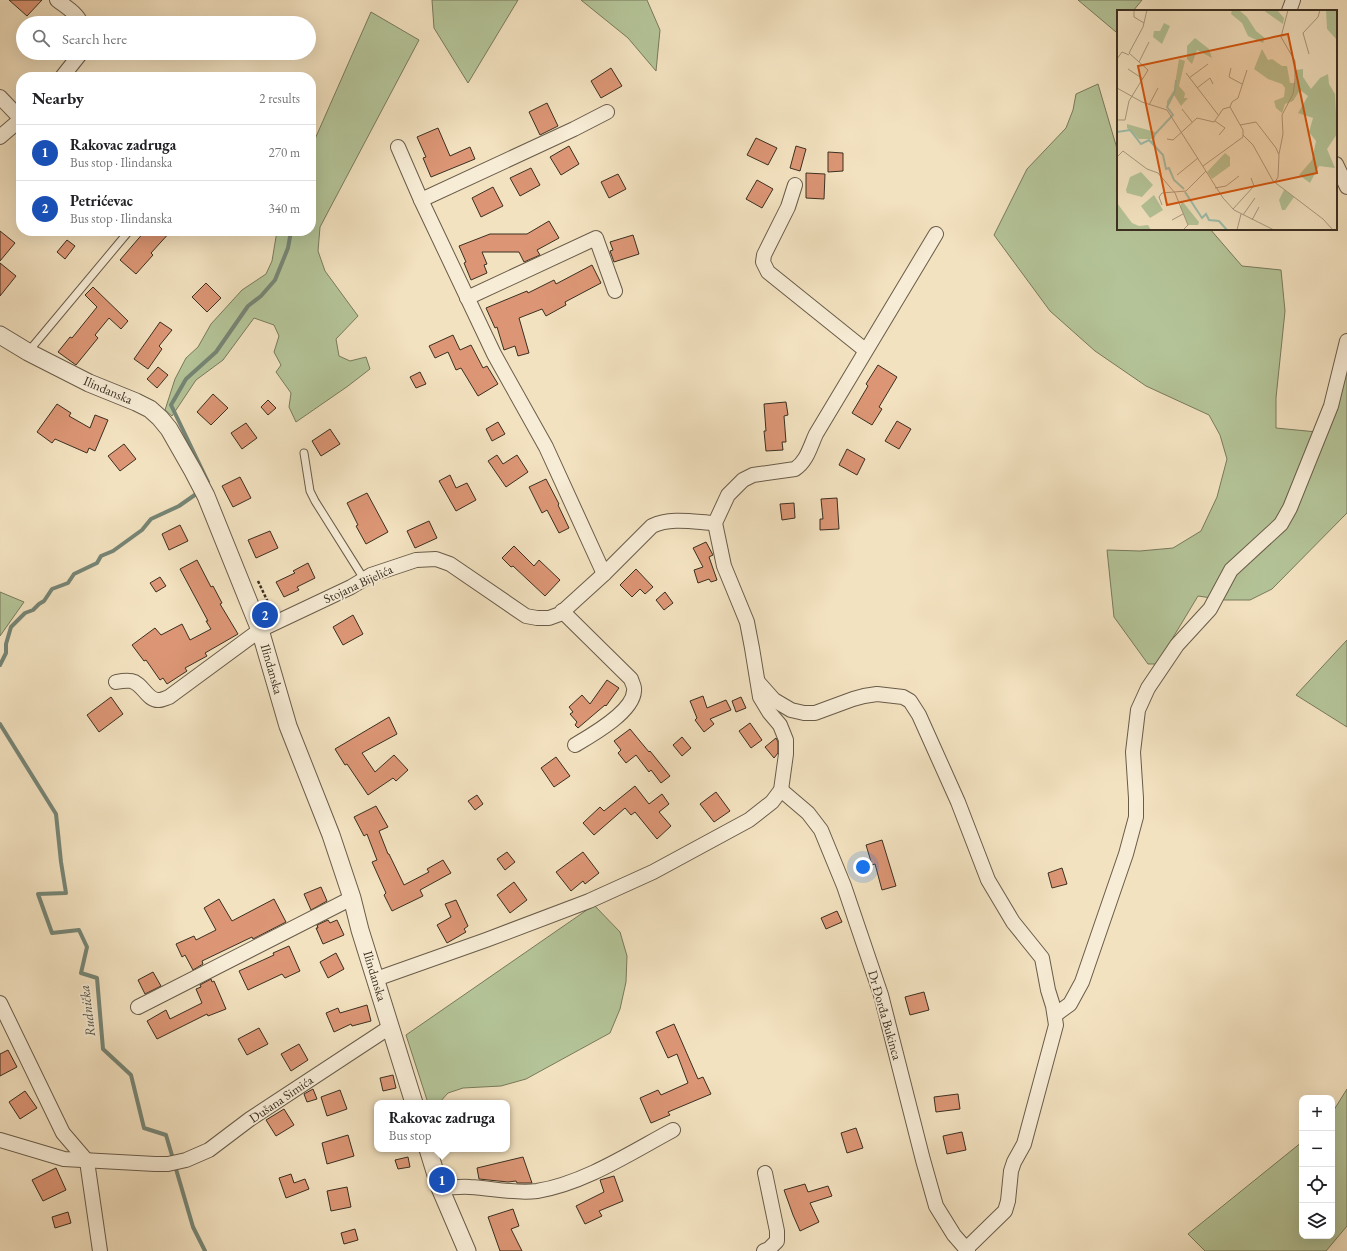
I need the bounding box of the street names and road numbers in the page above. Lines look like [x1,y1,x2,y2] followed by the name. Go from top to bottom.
[81,372,136,408] street label: Ilindanska
[321,560,396,608] street label: Stojana Bijelića
[257,642,288,697] street label: Ilindanska
[359,949,391,1004] street label: Ilindanska
[864,968,906,1063] street label: Dr Đorđa Bukinca
[246,1071,317,1127] street label: Dušana Simića

